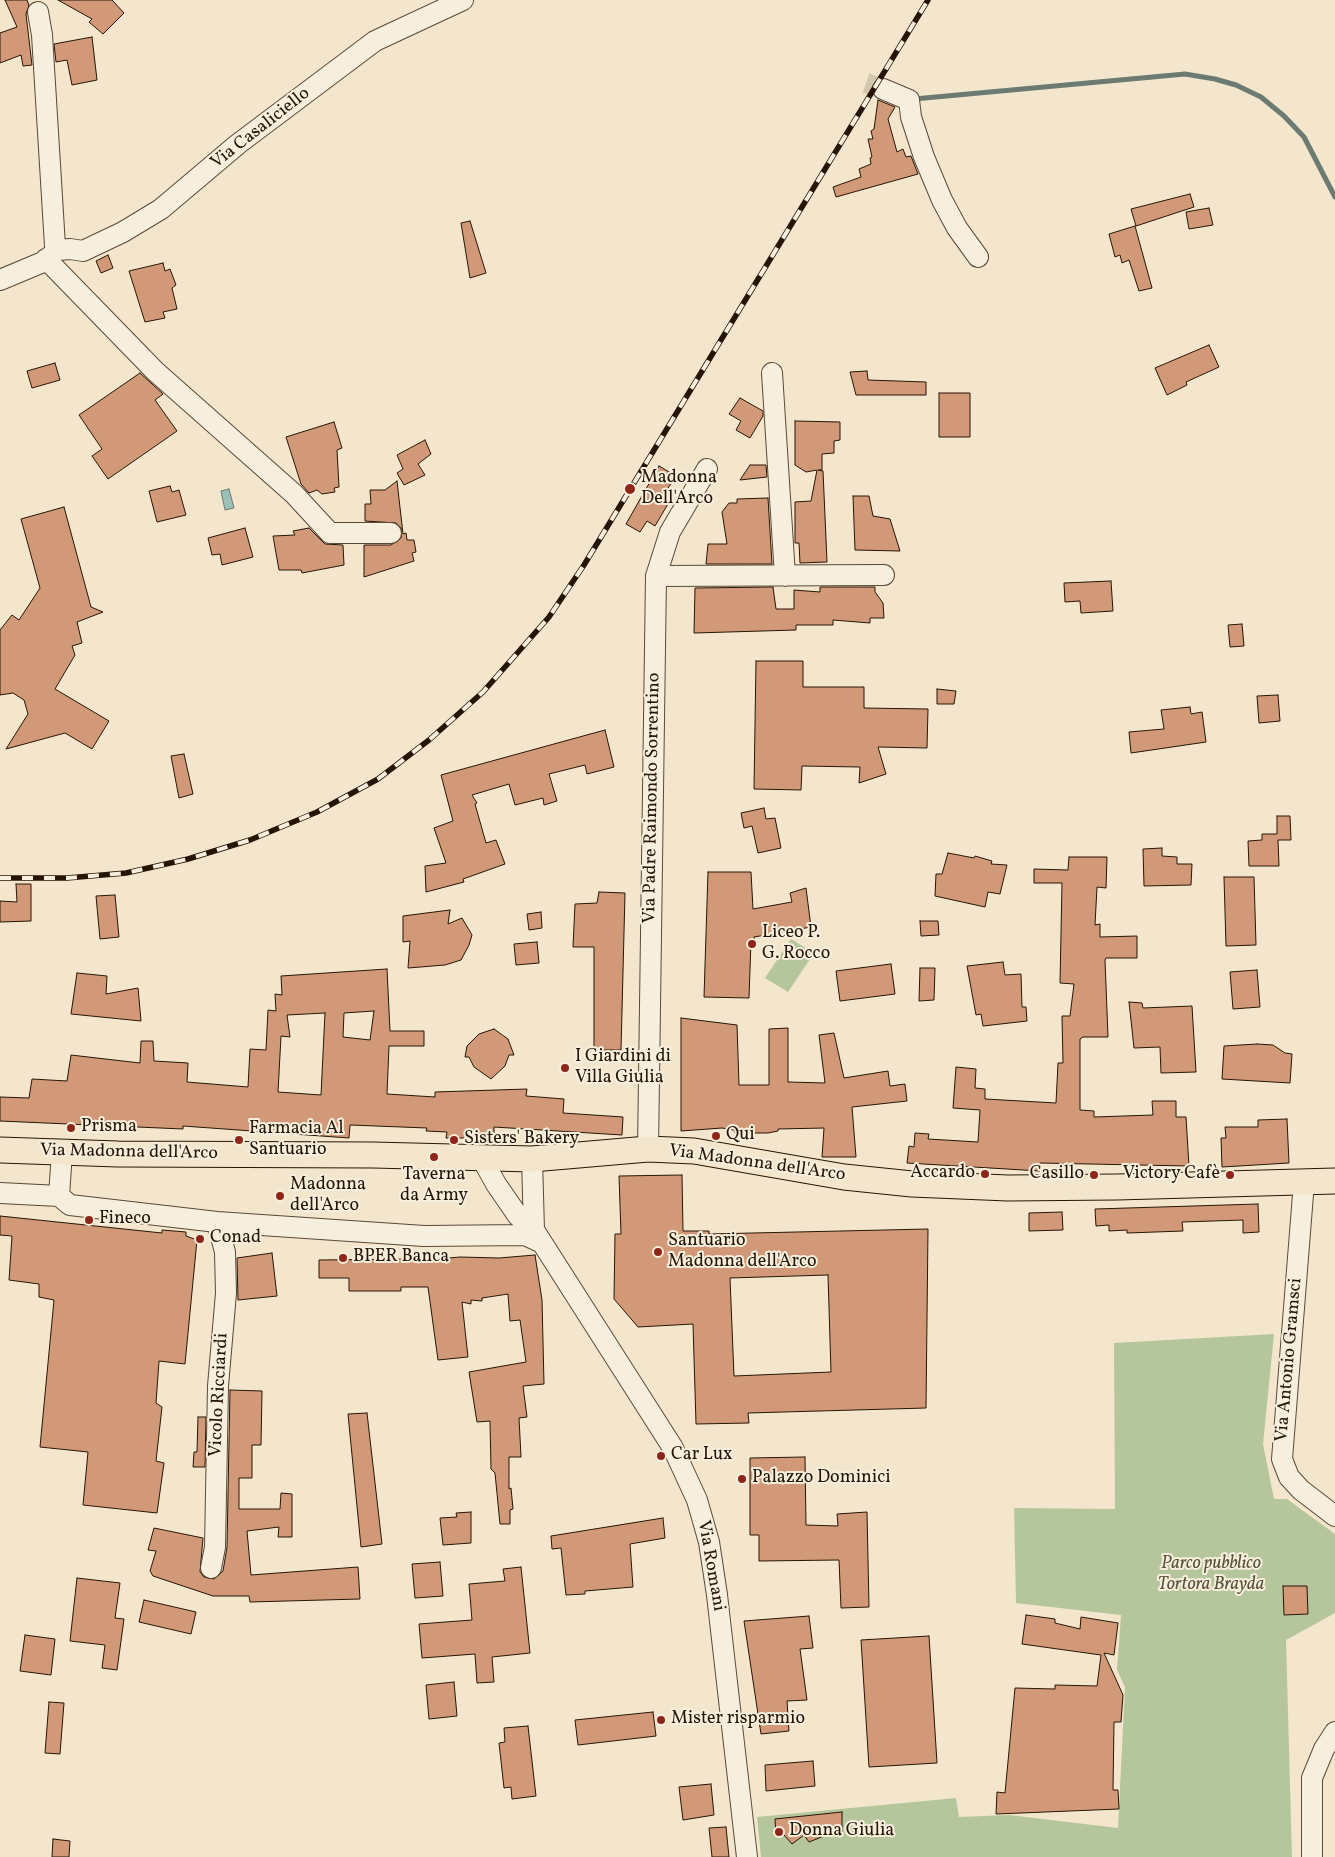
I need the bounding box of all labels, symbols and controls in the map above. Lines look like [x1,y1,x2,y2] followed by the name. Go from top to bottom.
[207,84,315,174] street label: Via Casaliciello
[641,468,717,510] place label: Madonna Dell'Arco
[623,482,637,496] marker: Madonna Dell'Arco
[640,672,666,924] street label: Via Padre Raimondo Sorrentino
[762,923,830,966] place label: Liceo P. G. Rocco
[746,938,758,950] marker: Liceo P. G. Rocco
[575,1047,671,1090] place label: I Giardini di Villa Giulia
[559,1062,571,1074] marker: I Giardini di Villa Giulia
[81,1117,137,1139] place label: Prisma
[249,1119,344,1162] place label: Farmacia Al Santuario
[65,1122,77,1134] marker: Prisma
[726,1125,755,1147] place label: Qui
[464,1129,579,1151] place label: Sisters' Bakery
[710,1130,722,1142] marker: Qui
[233,1134,245,1146] marker: Farmacia Al Santuario
[448,1134,460,1146] marker: Sisters' Bakery
[40,1141,218,1165] street label: Via Madonna dell'Arco
[667,1141,847,1187] street label: Via Madonna dell'Arco
[428,1151,440,1163] marker: Taverna da Army
[910,1163,975,1185] place label: Accardo
[1030,1164,1084,1186] place label: Casillo
[1123,1164,1220,1186] place label: Victory Cafè
[400,1165,468,1208] place label: Taverna da Army
[979,1168,991,1180] marker: Accardo
[1088,1169,1100,1181] marker: Casillo
[1224,1169,1236,1181] marker: Victory Cafè
[290,1175,366,1218] place label: Madonna dell'Arco
[274,1190,286,1202] marker: Madonna dell'Arco
[99,1209,151,1231] place label: Fineco
[83,1214,95,1226] marker: Fineco
[210,1228,261,1250] place label: Conad
[668,1231,817,1274] place label: Santuario Madonna dell'Arco
[194,1233,206,1245] marker: Conad
[652,1246,664,1258] marker: Santuario Madonna dell'Arco
[353,1247,449,1269] place label: BPER Banca
[337,1252,349,1264] marker: BPER Banca
[1272,1277,1308,1443] street label: Via Antonio Gramsci
[206,1332,234,1458] street label: Vicolo Ricciardi
[671,1445,732,1467] place label: Car Lux
[655,1450,667,1462] marker: Car Lux
[752,1468,891,1490] place label: Palazzo Dominici
[736,1473,748,1485] marker: Palazzo Dominici
[691,1519,729,1613] street label: Via Romani
[1158,1554,1264,1596] park label: Parco pubblico Tortora Brayda
[671,1709,805,1731] place label: Mister risparmio
[655,1714,667,1726] marker: Mister risparmio
[789,1821,894,1843] place label: Donna Giulia
[773,1826,785,1838] marker: Donna Giulia

